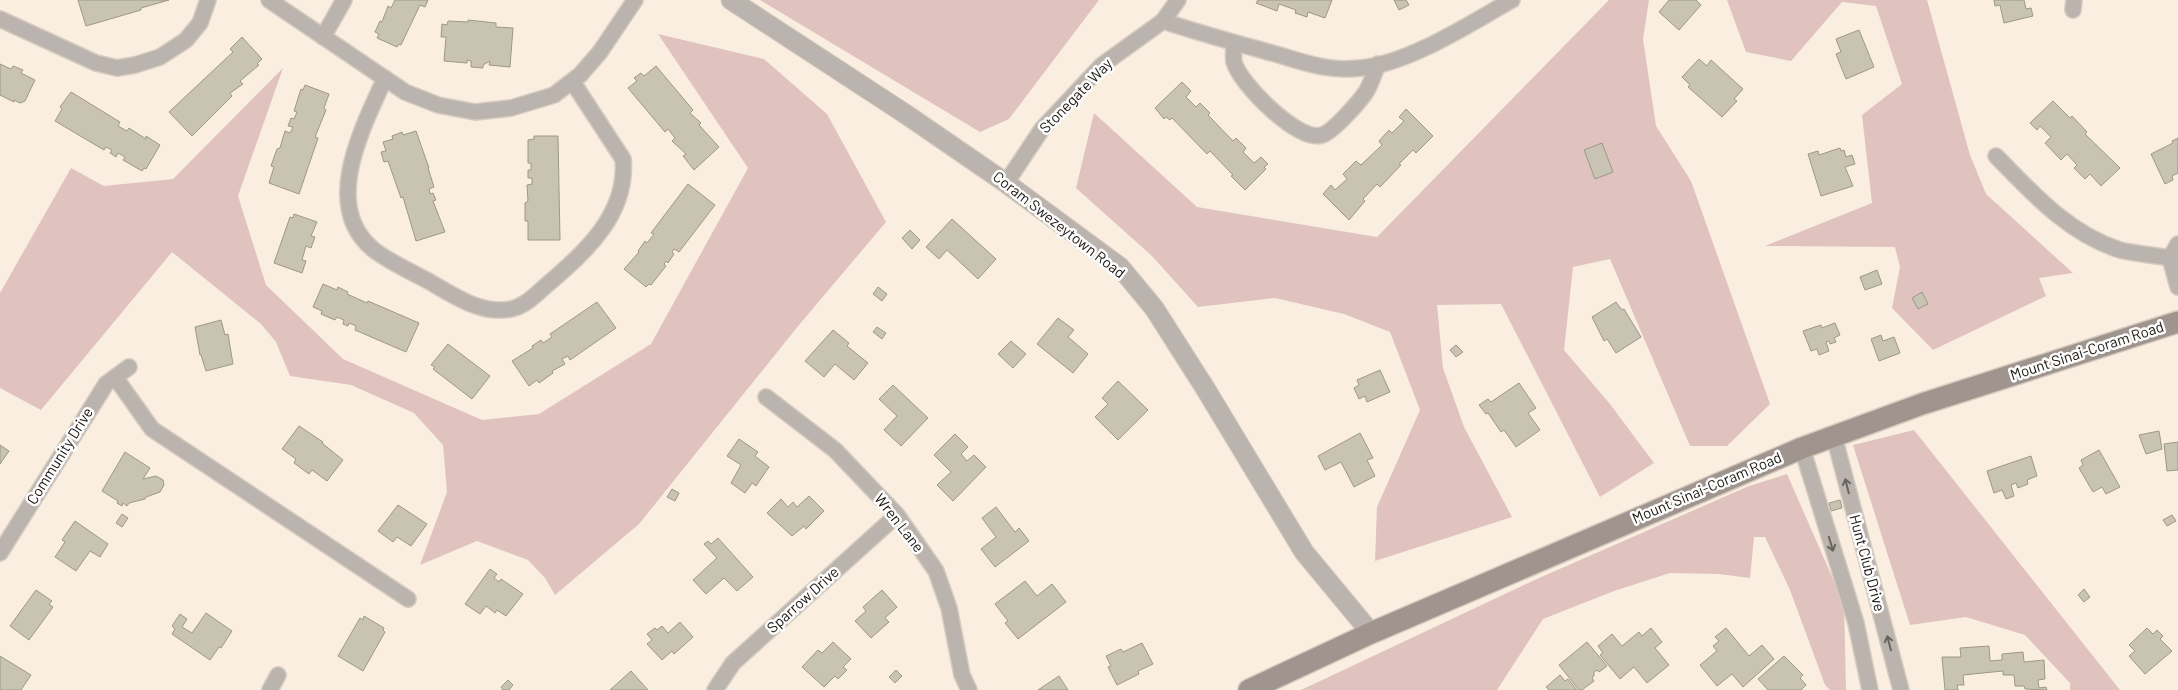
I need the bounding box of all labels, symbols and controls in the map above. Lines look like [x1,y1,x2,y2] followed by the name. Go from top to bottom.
[1035,54,1115,136] street label: Stonegate Way
[990,167,1129,281] street label: Coram Swezeytown Road
[2008,317,2166,383] street label: Mount Sinai-Coram Road
[22,404,96,507] street label: Community Drive
[1629,447,1784,527] street label: Mount Sinai-Coram Road
[1842,478,1851,494] one-way arrow
[871,489,928,555] street label: Wren Lane
[1846,512,1890,613] street label: Hunt Club Drive
[1827,536,1837,552] one-way arrow
[763,562,842,636] street label: Sparrow Drive
[1883,635,1893,651] one-way arrow

